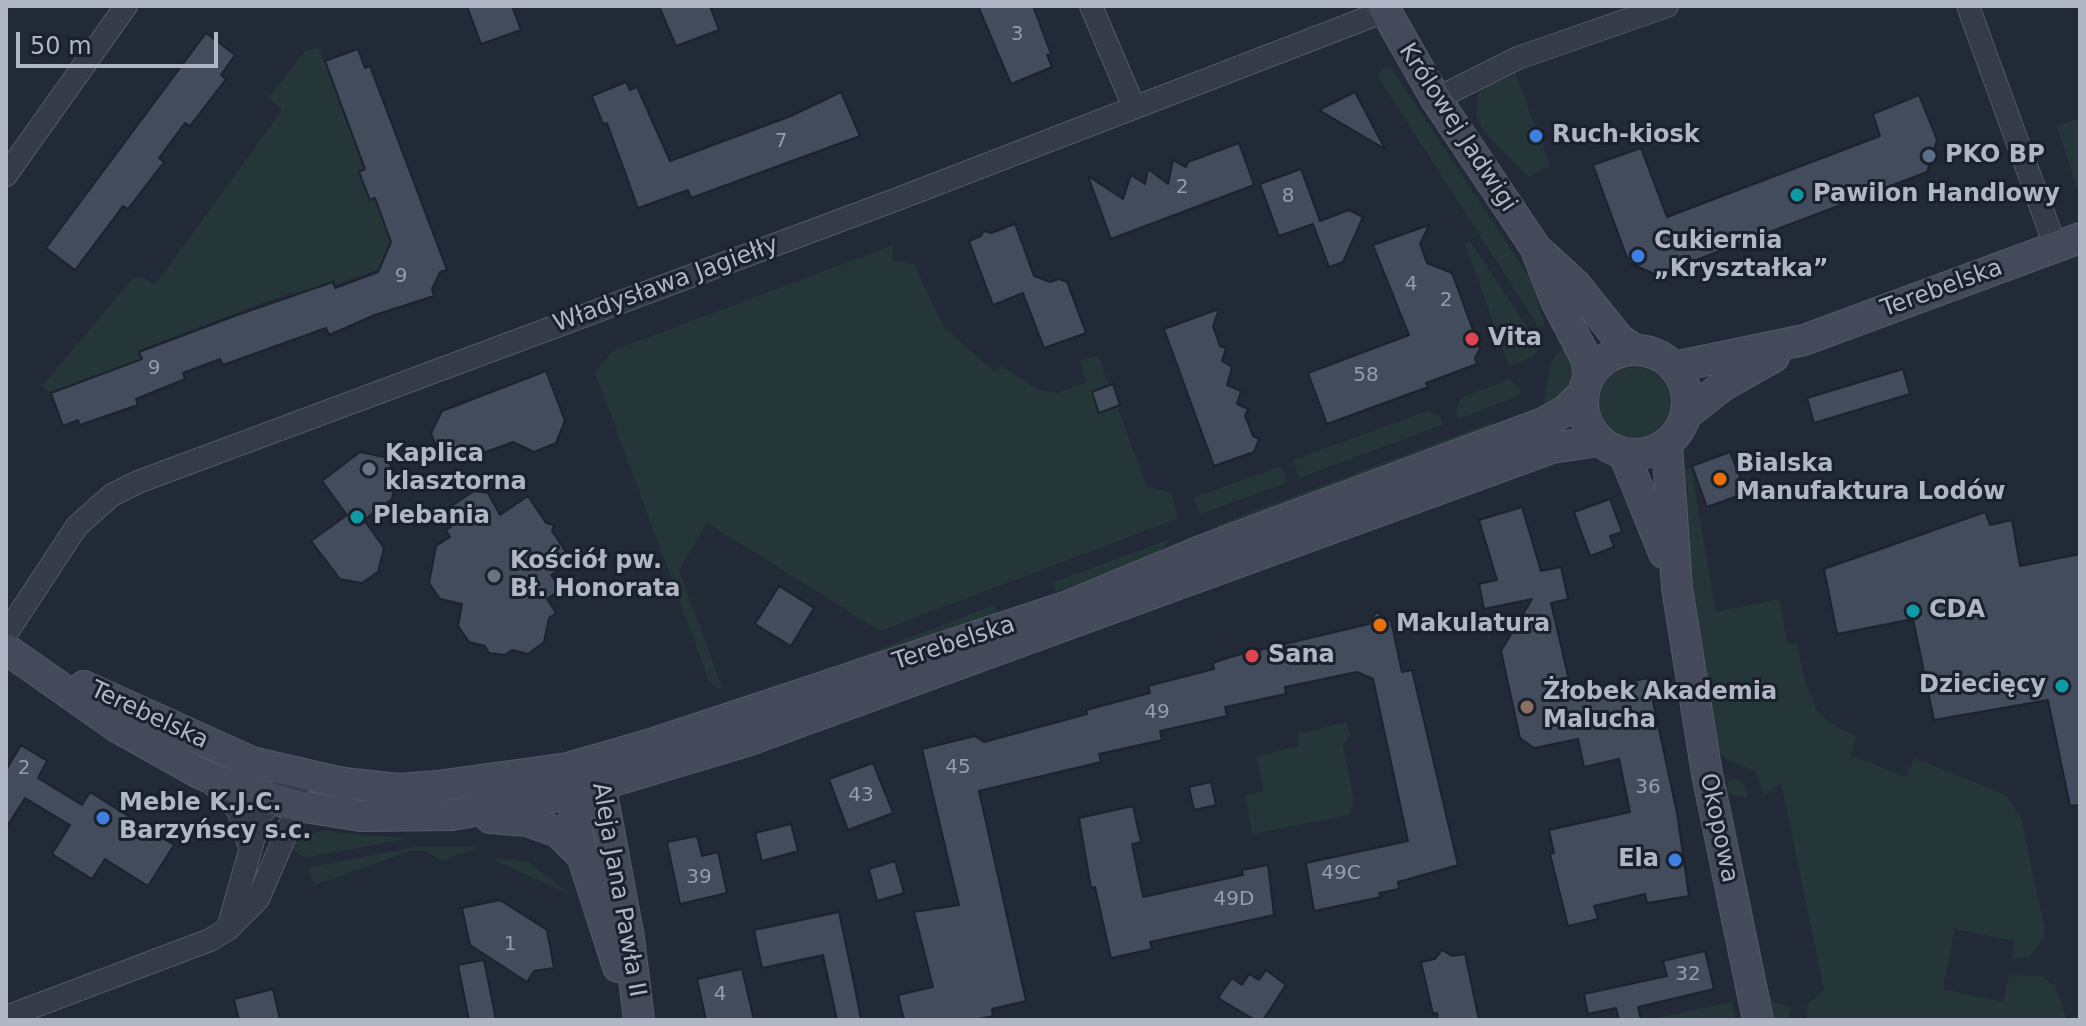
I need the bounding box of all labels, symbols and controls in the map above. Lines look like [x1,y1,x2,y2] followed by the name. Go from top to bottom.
[20,16,222,66] scale bar
[1011,23,1023,47] house number: 3
[30,32,92,60] text: 50 m
[1392,38,1522,218] street label: Królowej Jadwigi
[1552,122,1700,150] place label: Ruch-kiosk
[1527,127,1545,145] marker: Ruch-kiosk
[775,130,787,154] house number: 7
[1945,142,2045,170] place label: PKO BP
[1920,147,1938,165] marker: PKO BP
[1176,176,1188,200] house number: 2
[1813,181,2060,209] place label: Pawilon Handlowy
[1282,185,1294,209] house number: 8
[1788,186,1806,204] marker: Pawilon Handlowy
[1654,228,1829,284] place label: Cukiernia „Kryształka”
[550,231,782,339] street label: Władysława Jagiełły
[1629,247,1647,265] marker: Cukiernia „Kryształka”
[1877,254,2007,324] street label: Terebelska
[395,265,407,289] house number: 9
[1405,273,1417,297] house number: 4
[1440,289,1452,313] house number: 2
[1488,325,1542,353] place label: Vita
[1463,330,1481,348] marker: Vita
[148,357,160,381] house number: 9
[1353,364,1379,388] house number: 58
[385,441,527,497] place label: Kaplica klasztorna
[1736,451,2005,507] place label: Bialska Manufaktura Lodów
[360,460,378,478] marker: Kaplica klasztorna
[1711,470,1729,488] marker: Bialska Manufaktura Lodów
[373,503,490,531] place label: Plebania
[348,508,366,526] marker: Plebania
[510,548,681,604] place label: Kościół pw. Bł. Honorata
[485,567,503,585] marker: Kościół pw. Bł. Honorata
[1929,597,1985,625] place label: CDA
[1904,602,1922,620] marker: CDA
[889,611,1019,677] street label: Terebelska
[1396,611,1550,639] place label: Makulatura
[1371,616,1389,634] marker: Makulatura
[1268,642,1335,670] place label: Sana
[1243,647,1261,665] marker: Sana
[1919,672,2046,700] place label: Dziecięcy
[85,676,213,756] street label: Terebelska
[2053,677,2071,695] marker: Dziecięcy
[1543,679,1777,735] place label: Żłobek Akademia Malucha
[1518,698,1536,716] marker: Żłobek Akademia Malucha
[1144,701,1170,725] house number: 49
[945,756,971,780] house number: 45
[18,757,30,781] house number: 2
[1692,771,1744,885] street label: Okopowa
[1635,776,1661,800] house number: 36
[585,781,651,999] street label: Aleja Jana Pawła II
[848,784,874,808] house number: 43
[119,790,311,846] place label: Meble K.J.C. Barzyńscy s.c.
[94,809,112,827] marker: Meble K.J.C. Barzyńscy s.c.
[1618,846,1659,874] place label: Ela
[1666,851,1684,869] marker: Ela
[1321,862,1361,886] house number: 49C
[686,866,712,890] house number: 39
[1214,888,1254,912] house number: 49D
[504,933,516,957] house number: 1
[1675,963,1701,987] house number: 32
[714,983,726,1007] house number: 4

